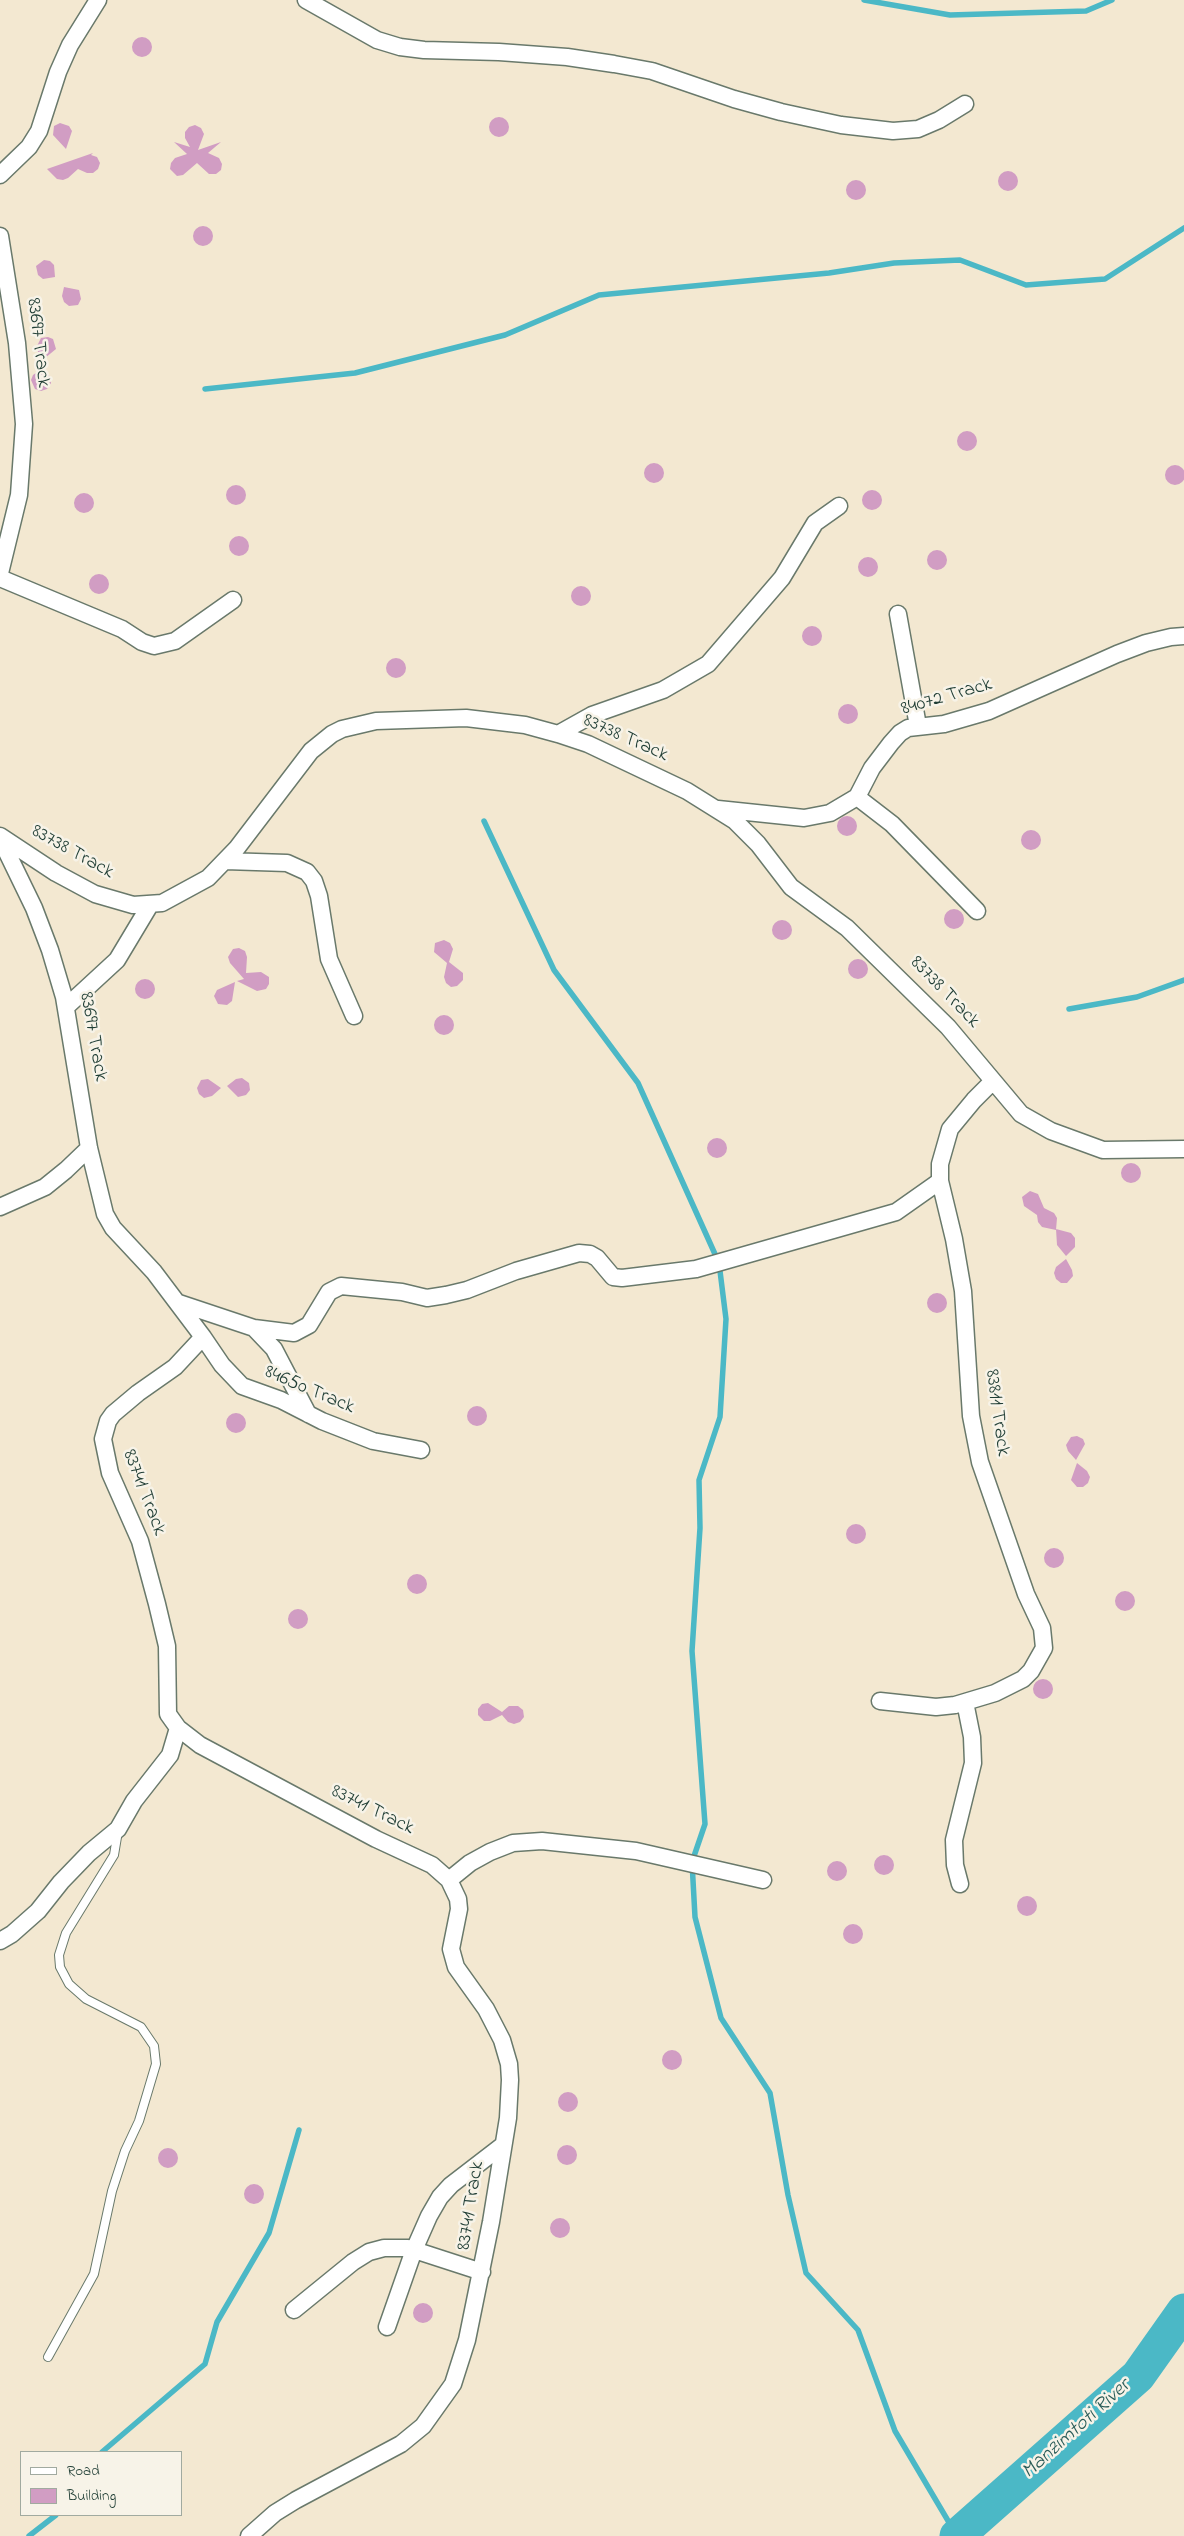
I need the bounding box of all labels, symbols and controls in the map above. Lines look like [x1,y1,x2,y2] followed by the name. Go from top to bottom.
[20,297,54,389] street label: 83697 Track
[899,674,995,722] street label: 84072 Track
[579,710,671,768] street label: 83738 Track
[26,820,118,886] street label: 83738 Track
[904,952,984,1034] street label: 83738 Track
[72,991,112,1083] street label: 83697 Track
[260,1361,358,1421] street label: 84650 Track
[978,1368,1014,1458] street label: 83811 Track
[116,1447,170,1539] street label: 83741 Track
[326,1781,418,1841] street label: 83741 Track
[453,2160,491,2252] street label: 83741 Track
[1018,2375,1136,2485] water label: Manzimtoti River
[20,2451,182,2516] legend
[67,2460,100,2482] text: Road
[67,2485,116,2507] text: Building

